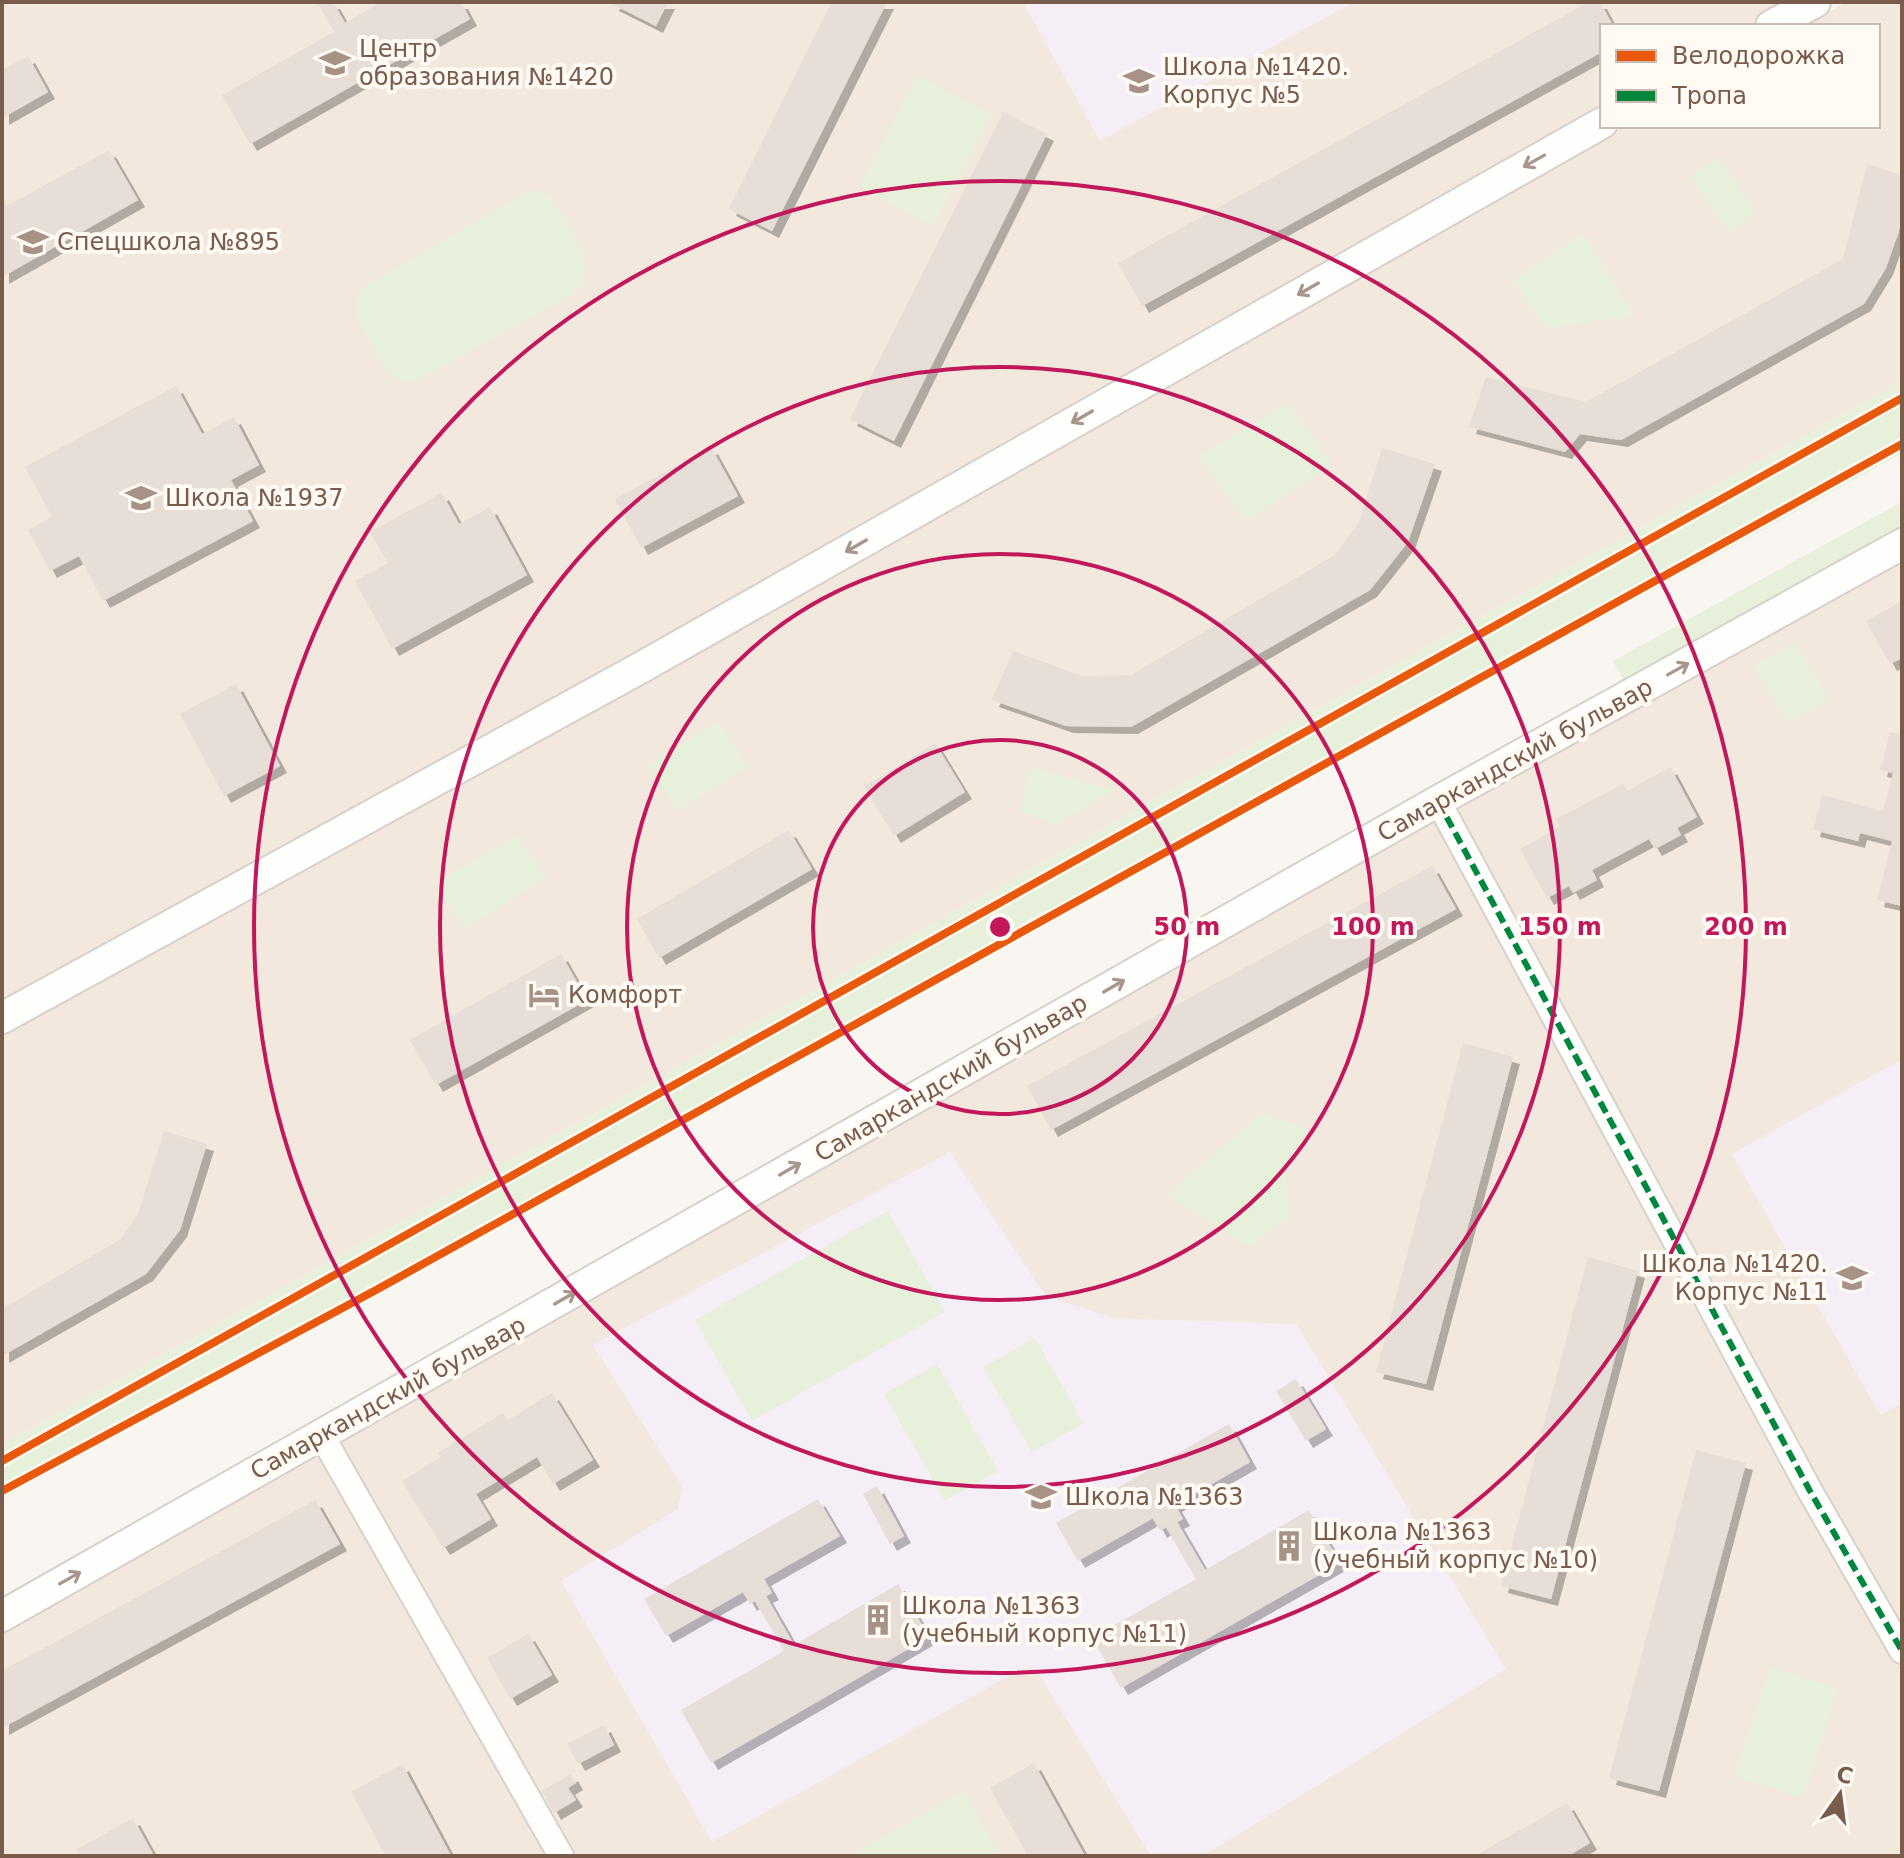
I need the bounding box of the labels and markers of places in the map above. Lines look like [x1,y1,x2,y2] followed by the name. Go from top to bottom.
[359,35,614,91] place label: Центр образования №1420
[318,46,352,80] school or university icon: Центр образования №1420
[1163,53,1349,109] place label: Школа №1420. Корпус №5
[1122,64,1156,98] school or university icon: Школа №1420. Корпус №5
[16,225,50,259] school or university icon: Спецшкола №895
[57,228,280,256] place label: Спецшкола №895
[124,481,158,515] school or university icon: Школа №1937
[165,484,344,512] place label: Школа №1937
[986,913,1014,941] centre of rings
[527,978,561,1012] hotel icon: Комфорт
[568,981,682,1009] place label: Комфорт
[1642,1250,1828,1306] place label: Школа №1420. Корпус №11
[1835,1261,1869,1295] school or university icon: Школа №1420. Корпус №11
[1024,1480,1058,1514] school or university icon: Школа №1363
[1065,1483,1244,1511] place label: Школа №1363
[1313,1518,1598,1574] place label: Школа №1363 (учебный корпус №10)
[1272,1529,1306,1563] building icon: Школа №1363 (учебный корпус №10)
[902,1592,1187,1648] place label: Школа №1363 (учебный корпус №11)
[861,1603,895,1637] building icon: Школа №1363 (учебный корпус №11)

